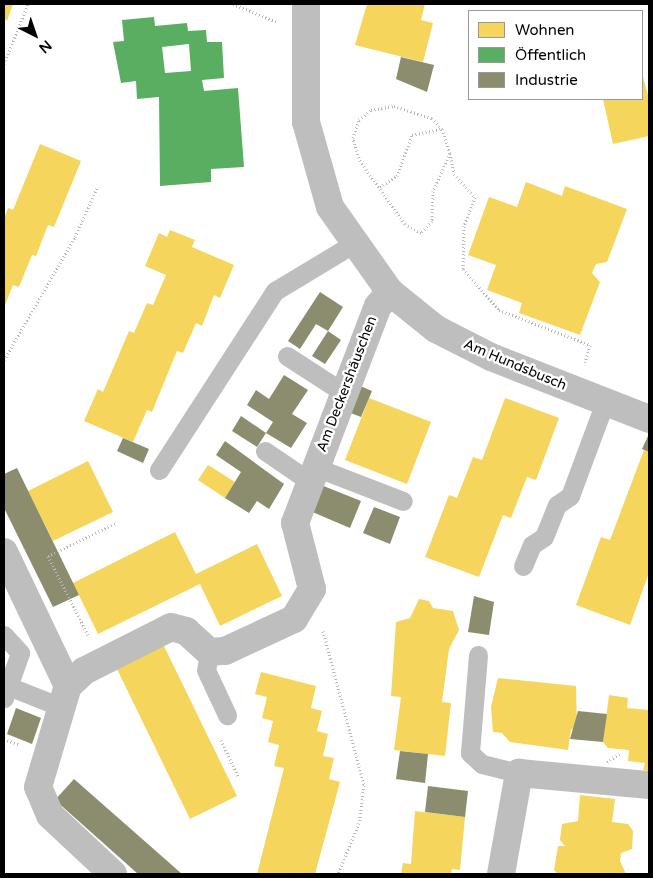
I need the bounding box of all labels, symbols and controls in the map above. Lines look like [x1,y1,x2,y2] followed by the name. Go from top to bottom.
[10,10,60,60] north arrow
[468,10,643,100] legend
[515,21,575,39] text: Wohnen
[35,37,55,57] text: N
[515,46,586,64] text: Öffentlich
[515,71,578,89] text: Industrie
[313,314,381,454] street label: Am Deckershäuschen
[461,336,569,394] street label: Am Hundsbusch

